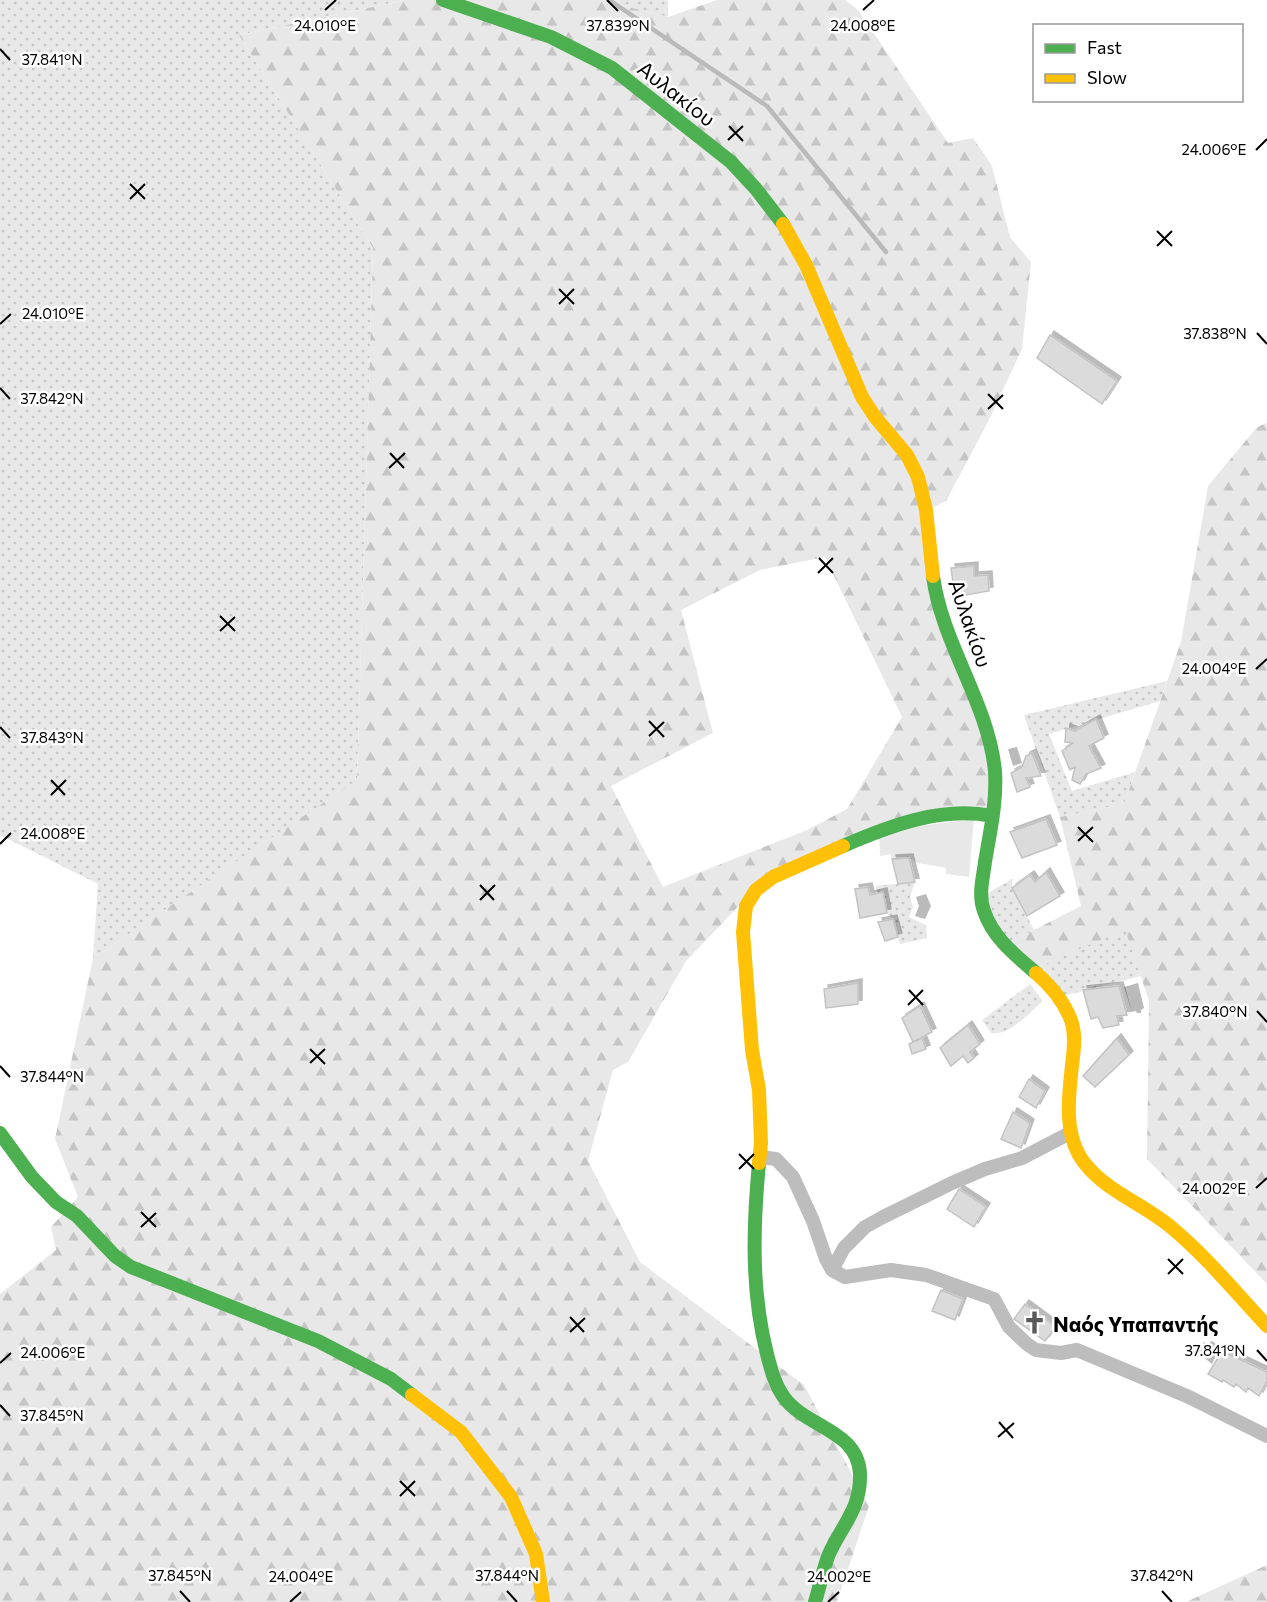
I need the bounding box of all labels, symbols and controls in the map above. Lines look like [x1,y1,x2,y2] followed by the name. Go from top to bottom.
[294,16,356,34] text: 24.010°E
[586,16,650,34] text: 37.839°N
[831,16,896,34] text: 24.008°E
[1033,24,1243,102] legend
[1087,36,1122,58] text: Fast
[21,50,83,68] text: 37.841°N
[633,55,721,131] street label: Αυλακίου
[1087,66,1127,88] text: Slow
[1182,140,1247,158] text: 24.006°E
[22,304,84,322] text: 24.010°E
[1183,324,1247,342] text: 37.838°N
[20,389,84,407] text: 37.842°N
[944,576,998,670] street label: Αυλακίου
[1182,659,1246,677] text: 24.004°E
[20,728,84,746] text: 37.843°N
[21,824,86,842] text: 24.008°E
[1183,1002,1247,1020] text: 37.840°N
[20,1067,84,1085] text: 37.844°N
[1182,1179,1246,1197] text: 24.002°E
[1022,1310,1048,1336] church icon: Ναός Υπαπαντής
[1053,1311,1219,1336] place label: Ναός Υπαπαντής
[1184,1341,1246,1359] text: 37.841°N
[21,1343,86,1361] text: 24.006°E
[20,1406,84,1424] text: 37.845°N
[148,1566,212,1584] text: 37.845°N
[475,1566,539,1584] text: 37.844°N
[1130,1566,1194,1584] text: 37.842°N
[269,1567,333,1585] text: 24.004°E
[807,1567,871,1585] text: 24.002°E

